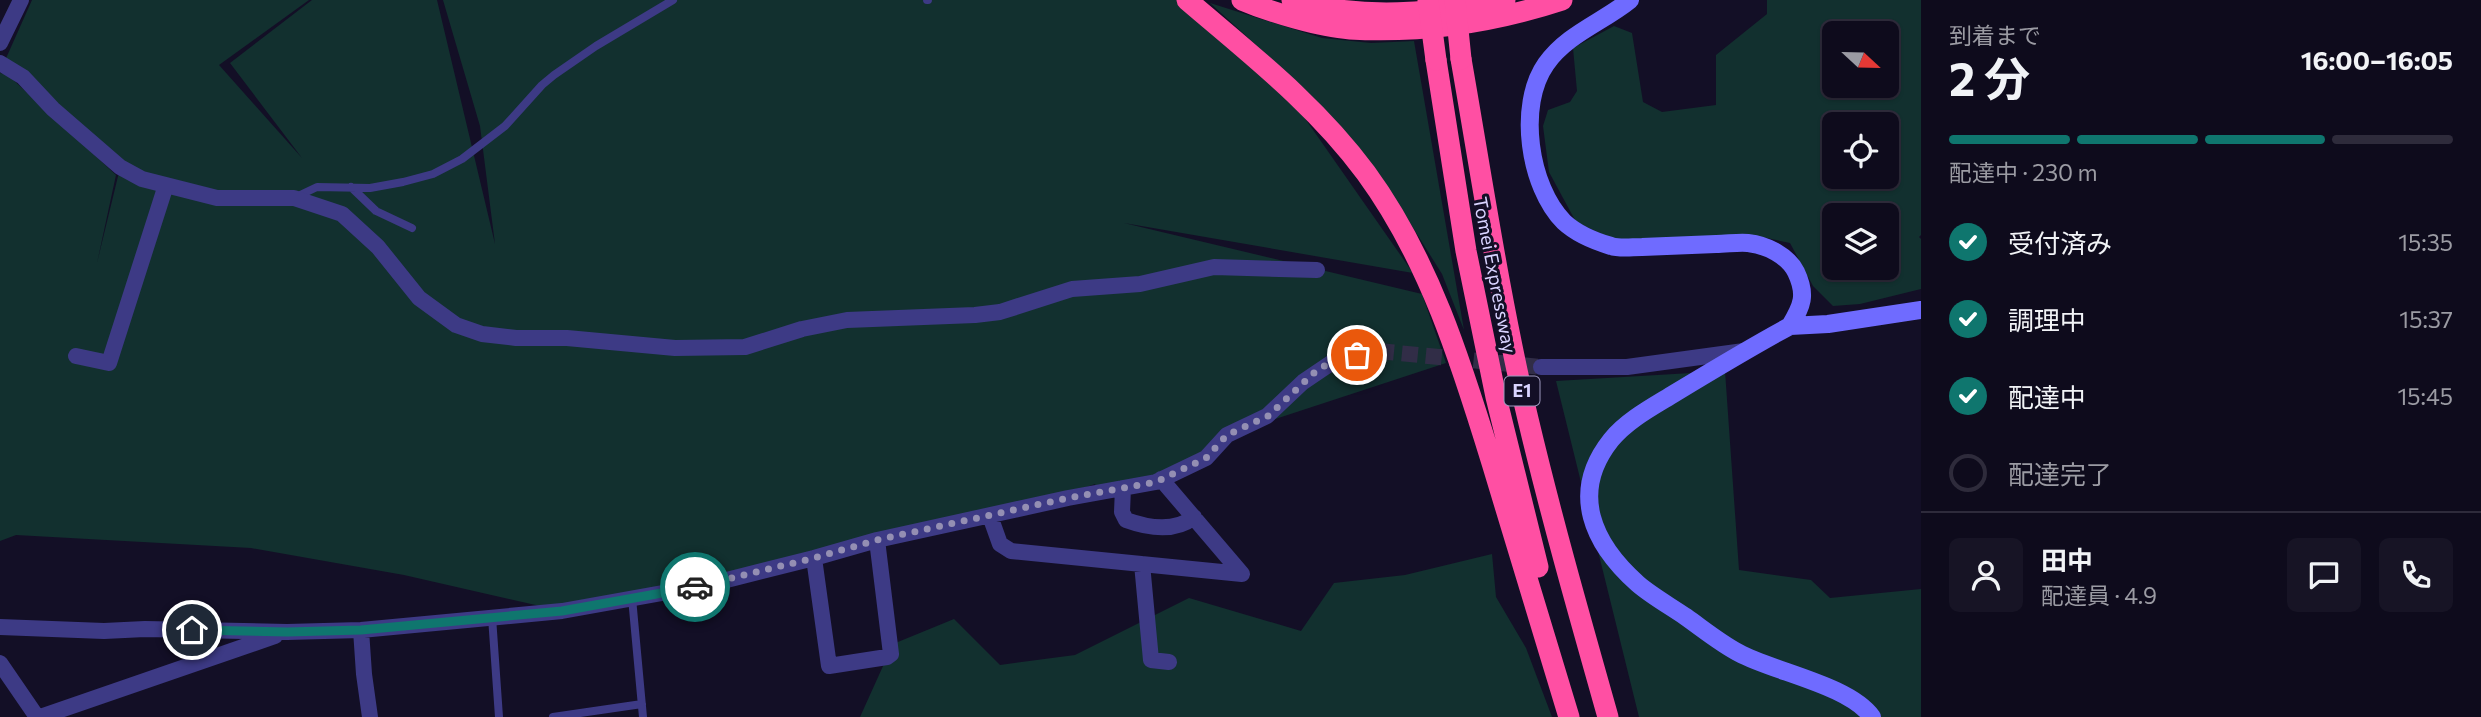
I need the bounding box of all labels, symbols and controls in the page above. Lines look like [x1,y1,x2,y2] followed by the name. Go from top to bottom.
[1822,21,1899,98] north arrow
[1822,21,1899,280] map controls
[1949,21,2041,49] text: 到着まで
[2301,44,2453,75] text: 16:00–16:05
[1949,49,2030,105] text: 2 分
[1822,112,1899,189] button: locate
[1949,158,2098,186] text: 配達中 · 230 m
[1469,195,1522,355] street label: Tomei Expressway
[1822,203,1899,280] button: layers
[1949,223,1987,261] icon: check
[2008,227,2112,258] text: 受付済み
[2398,228,2453,256] text: 15:35
[1949,300,1987,338] icon: check
[2008,304,2086,335] text: 調理中
[2399,305,2453,333] text: 15:37
[1327,325,1387,385] pin
[1338,336,1376,374] icon: bag
[1504,376,1540,405] road number: E1
[1949,377,1987,415] icon: check
[2008,381,2086,412] text: 配達中
[2398,382,2453,410] text: 15:45
[2008,458,2112,489] text: 配達完了
[1949,538,2023,612] button: person
[2287,538,2361,612] button: chat
[2379,538,2453,612] button: phone
[2041,544,2093,575] text: 田中
[660,552,730,622] courier
[676,568,714,606] icon: car
[2041,581,2157,609] text: 配達員 · 4.9
[162,600,222,660] pin
[173,611,211,649] icon: home

